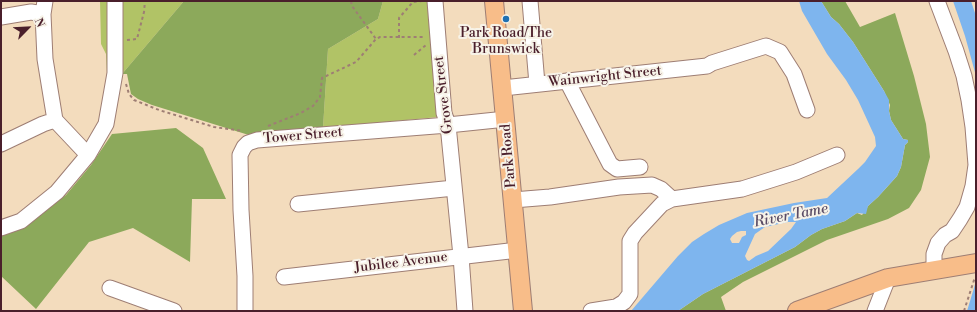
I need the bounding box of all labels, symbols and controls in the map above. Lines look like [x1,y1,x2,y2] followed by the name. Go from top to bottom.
[8,8,48,48] north arrow
[501,14,511,24] marker: Park Road/The Brunswick
[31,16,47,30] text: N
[460,26,552,58] place label: Park Road/The Brunswick
[431,55,457,135] street label: Grove Street
[548,63,662,91] street label: Wainwright Street
[498,123,520,189] street label: Park Road
[263,124,343,148] street label: Tower Street
[752,200,830,232] water label: River Tame
[353,249,449,277] street label: Jubilee Avenue

